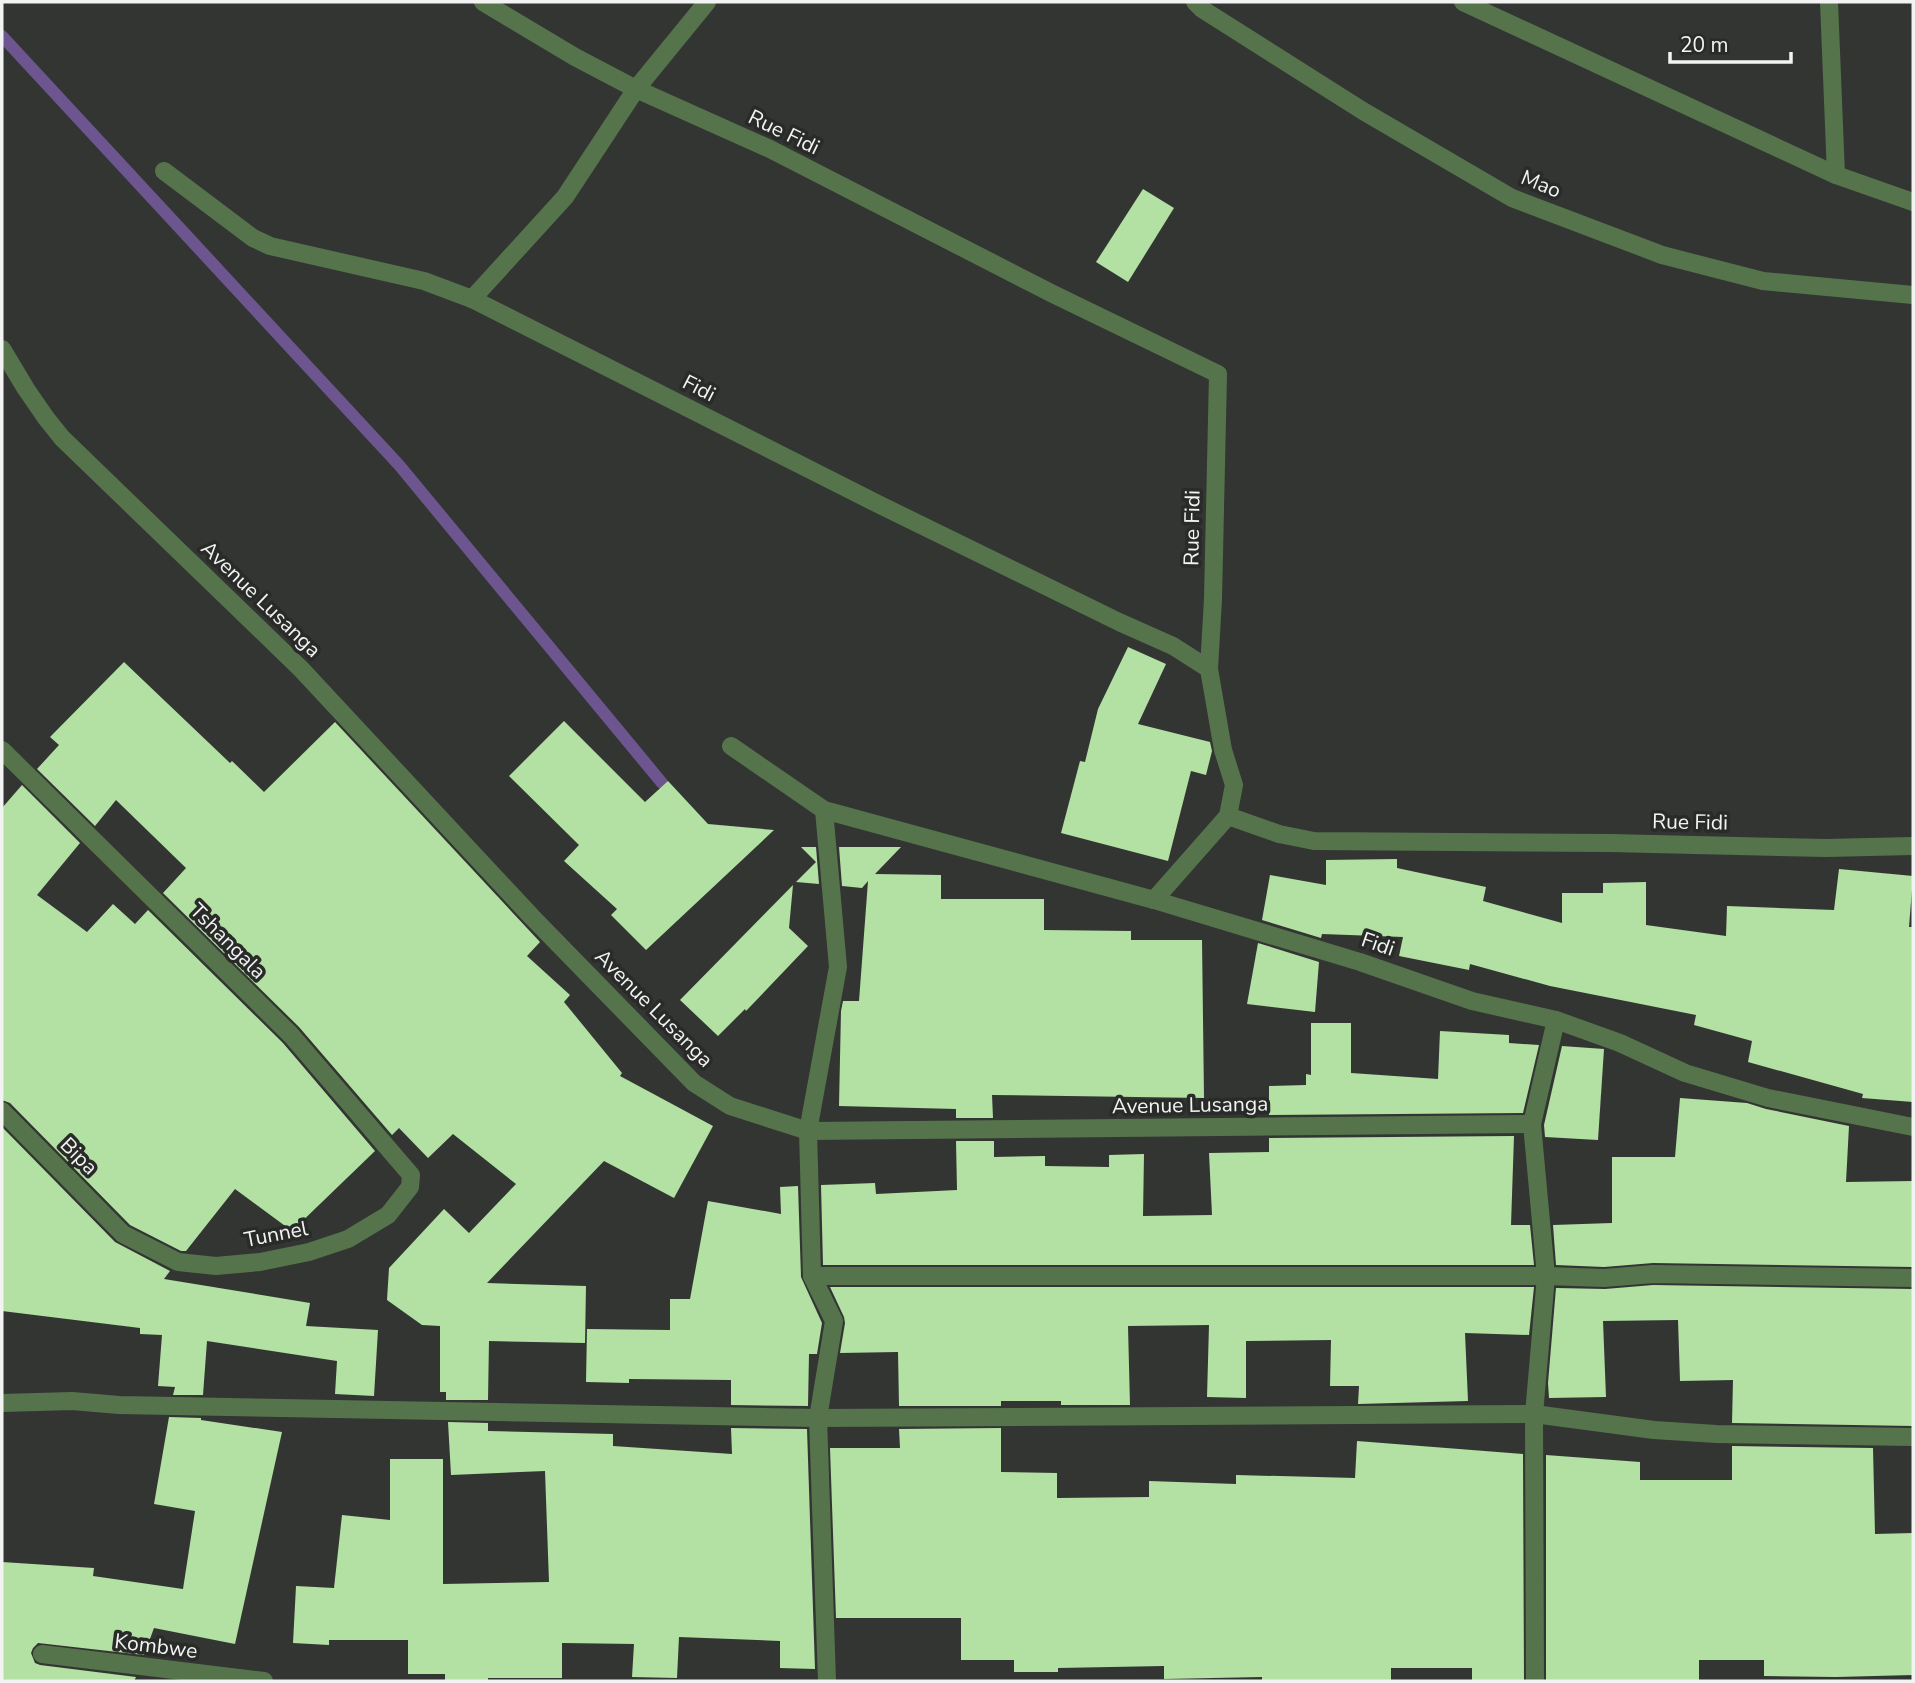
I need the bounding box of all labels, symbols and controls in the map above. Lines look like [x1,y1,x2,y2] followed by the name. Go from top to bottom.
[1670,21,1791,65] scale bar
[1680,31,1729,59] text: 20 m
[744,103,824,161] street label: Rue Fidi
[1517,163,1565,205] street label: Mao
[678,368,720,408] street label: Fidi
[1177,490,1207,566] street label: Rue Fidi
[195,535,327,663] street label: Avenue Lusanga
[1652,807,1728,837] street label: Rue Fidi
[184,897,272,985] street label: Tshangala
[1358,925,1398,963] street label: Fidi
[589,943,719,1073] street label: Avenue Lusanga
[1112,1090,1268,1120] street label: Avenue Lusanga
[54,1131,104,1181] street label: Bipa
[242,1214,311,1254] street label: Tunnel
[113,1627,199,1665] street label: Kombwe

